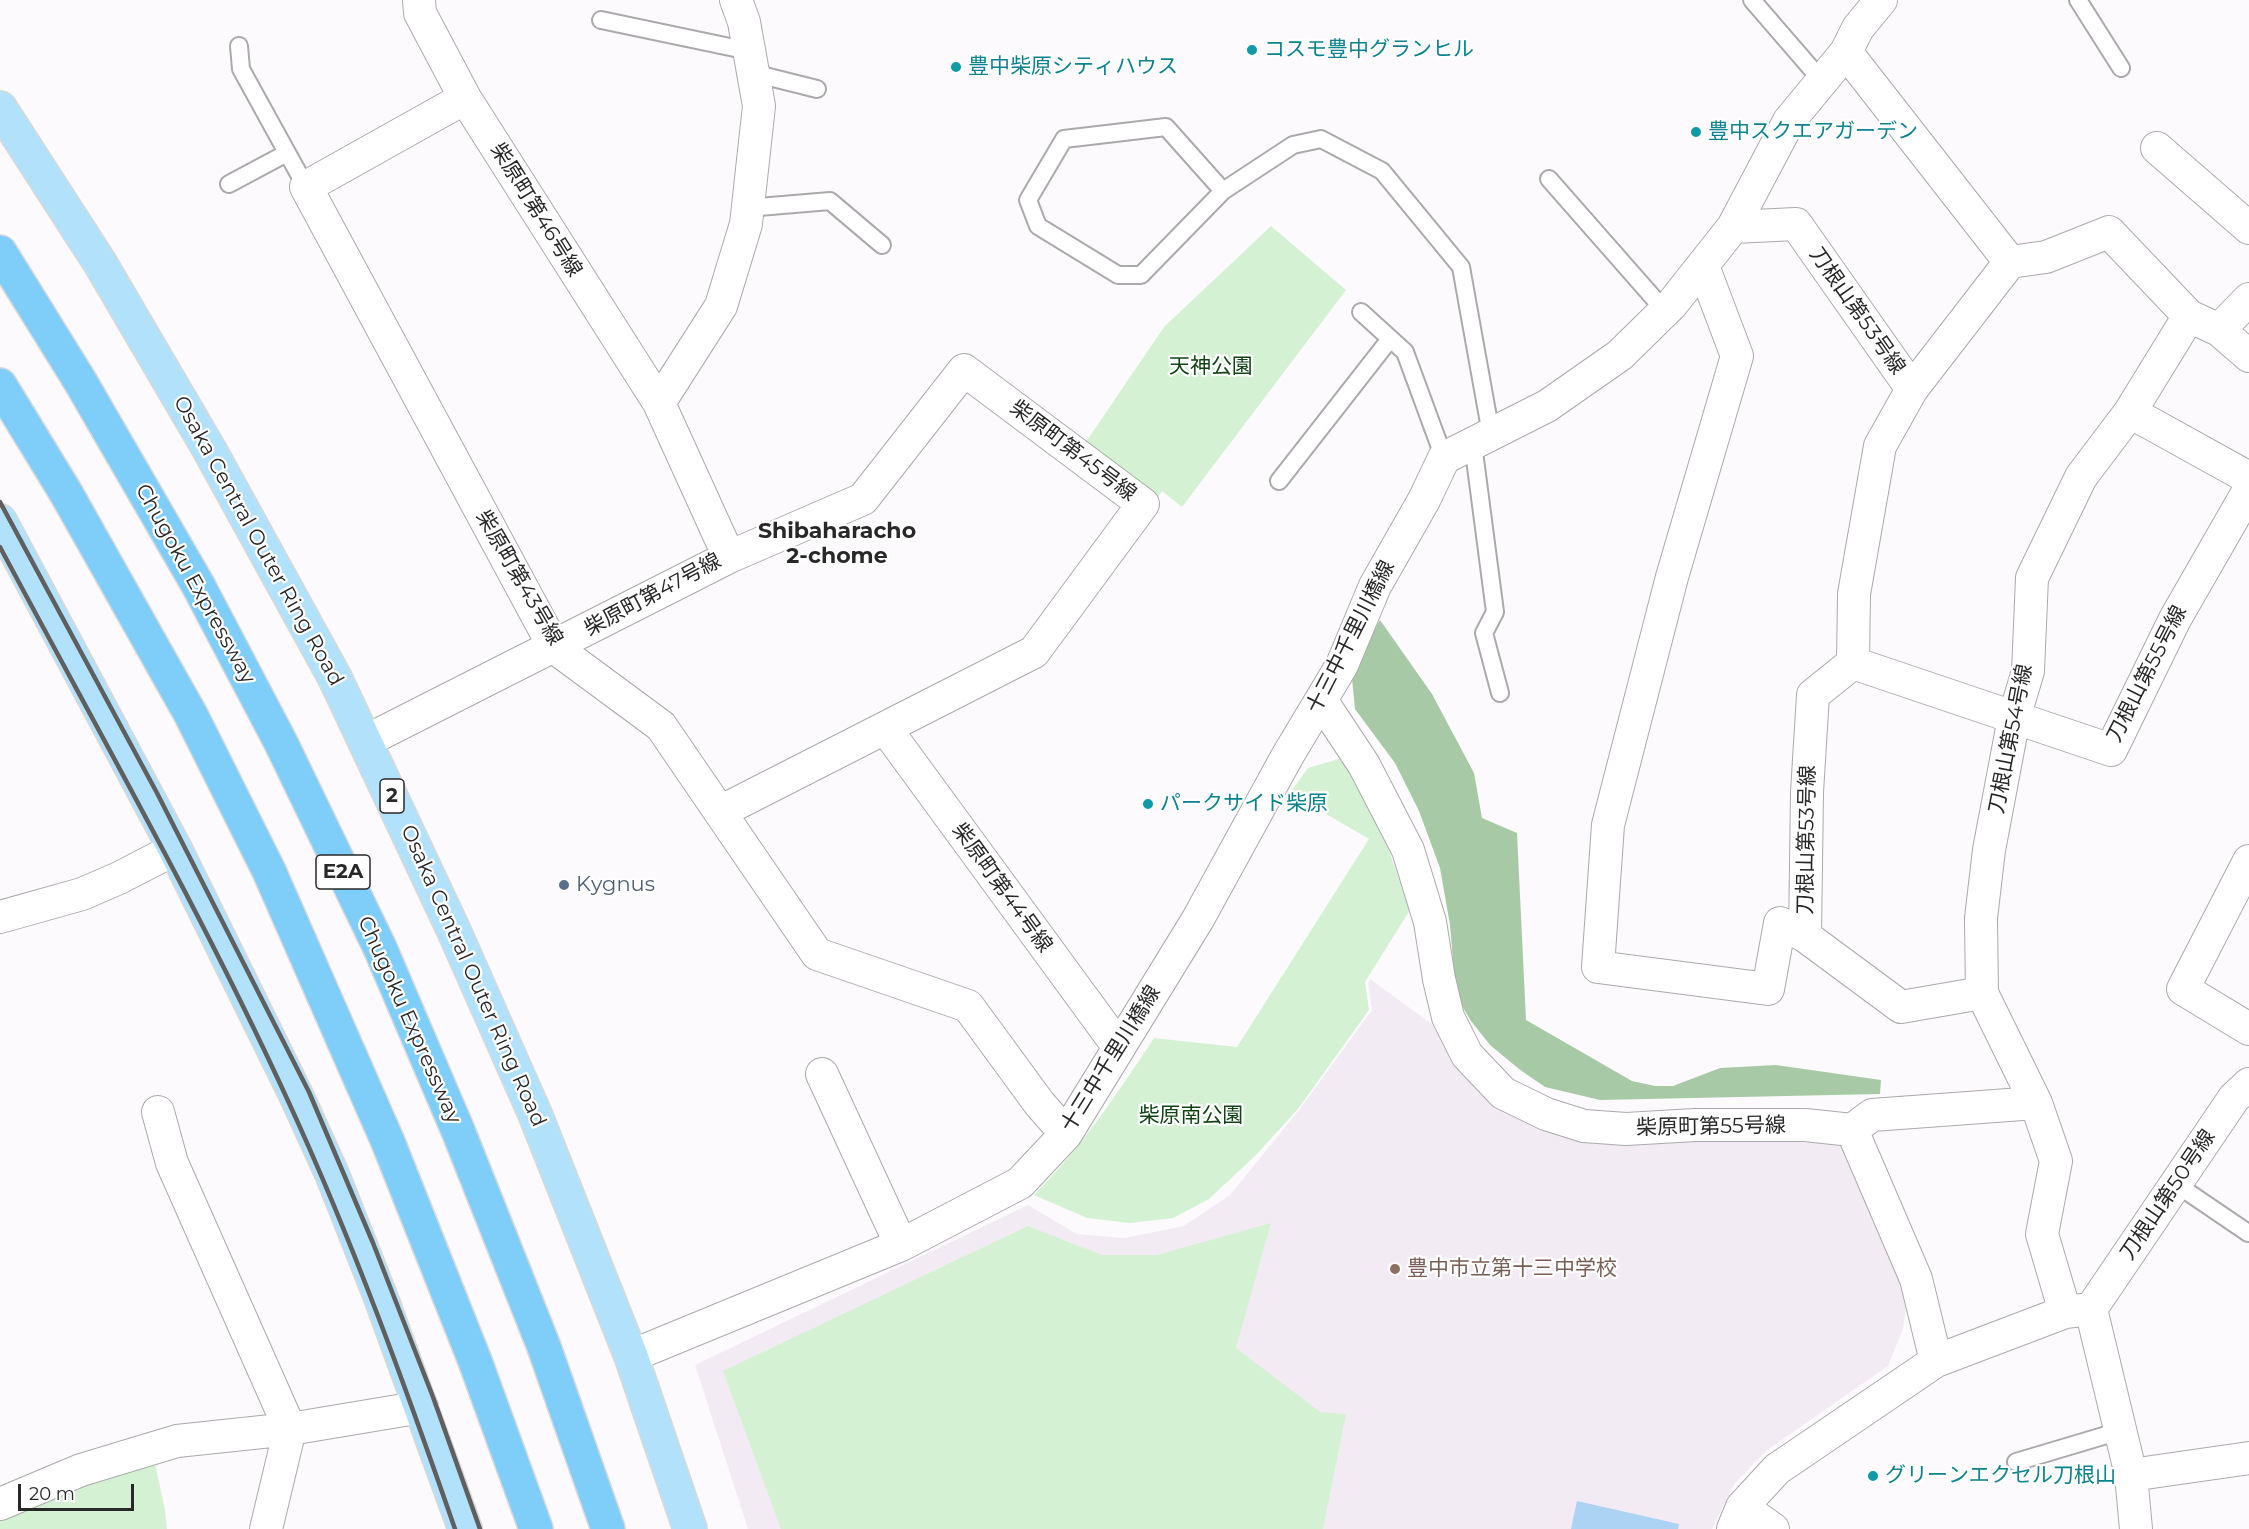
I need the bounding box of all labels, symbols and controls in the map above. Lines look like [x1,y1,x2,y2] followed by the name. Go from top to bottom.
[1264,37,1474,63] place label: コスモ豊中グランヒル
[1245,43,1259,57] marker: コスモ豊中グランヒル
[968,54,1178,80] place label: 豊中柴原シティハウス
[949,60,963,74] marker: 豊中柴原シティハウス
[1708,119,1918,145] place label: 豊中スクエアガーデン
[1689,125,1703,139] marker: 豊中スクエアガーデン
[485,139,587,281] street label: 柴原町第46号線
[1804,242,1910,380] street label: 刀根山第53号線
[1169,354,1253,380] park label: 天神公園
[168,392,348,690] street label: Osaka Central Outer Ring Road
[1005,395,1141,507] street label: 柴原町第45号線
[130,480,260,688] street label: Chugoku Expressway
[470,506,568,650] street label: 柴原町第43号線
[758,519,916,570] district label: Shibaharacho 2-chome
[580,548,726,642] street label: 柴原町第47号線
[1302,556,1400,718] street label: 十三中千里川橋線
[2102,602,2192,746] street label: 刀根山第55号線
[1984,662,2038,816] street label: 刀根山第54号線
[1793,765,1821,915] street label: 刀根山第53号線
[380,779,404,813] road number: 2
[1160,791,1328,817] place label: パークサイド柴原
[1141,797,1155,811] marker: パークサイド柴原
[947,818,1057,958] street label: 柴原町第44号線
[395,821,551,1131] street label: Osaka Central Outer Ring Road
[316,855,370,889] road number: E2A
[576,872,655,898] place label: Kygnus
[557,878,571,892] marker: Kygnus
[352,912,466,1128] street label: Chugoku Expressway
[1056,981,1166,1137] street label: 十三中千里川橋線
[1139,1103,1243,1129] park label: 柴原南公園
[1636,1113,1786,1141] street label: 柴原町第55号線
[2115,1125,2221,1265] street label: 刀根山第50号線
[1407,1256,1617,1282] place label: 豊中市立第十三中学校
[1388,1262,1402,1276] marker: 豊中市立第十三中学校
[1885,1463,2116,1489] place label: グリーンエクセル刀根山
[1866,1469,1880,1483] marker: グリーンエクセル刀根山
[21,1472,136,1510] scale bar
[29,1483,75,1505] text: 20 m

